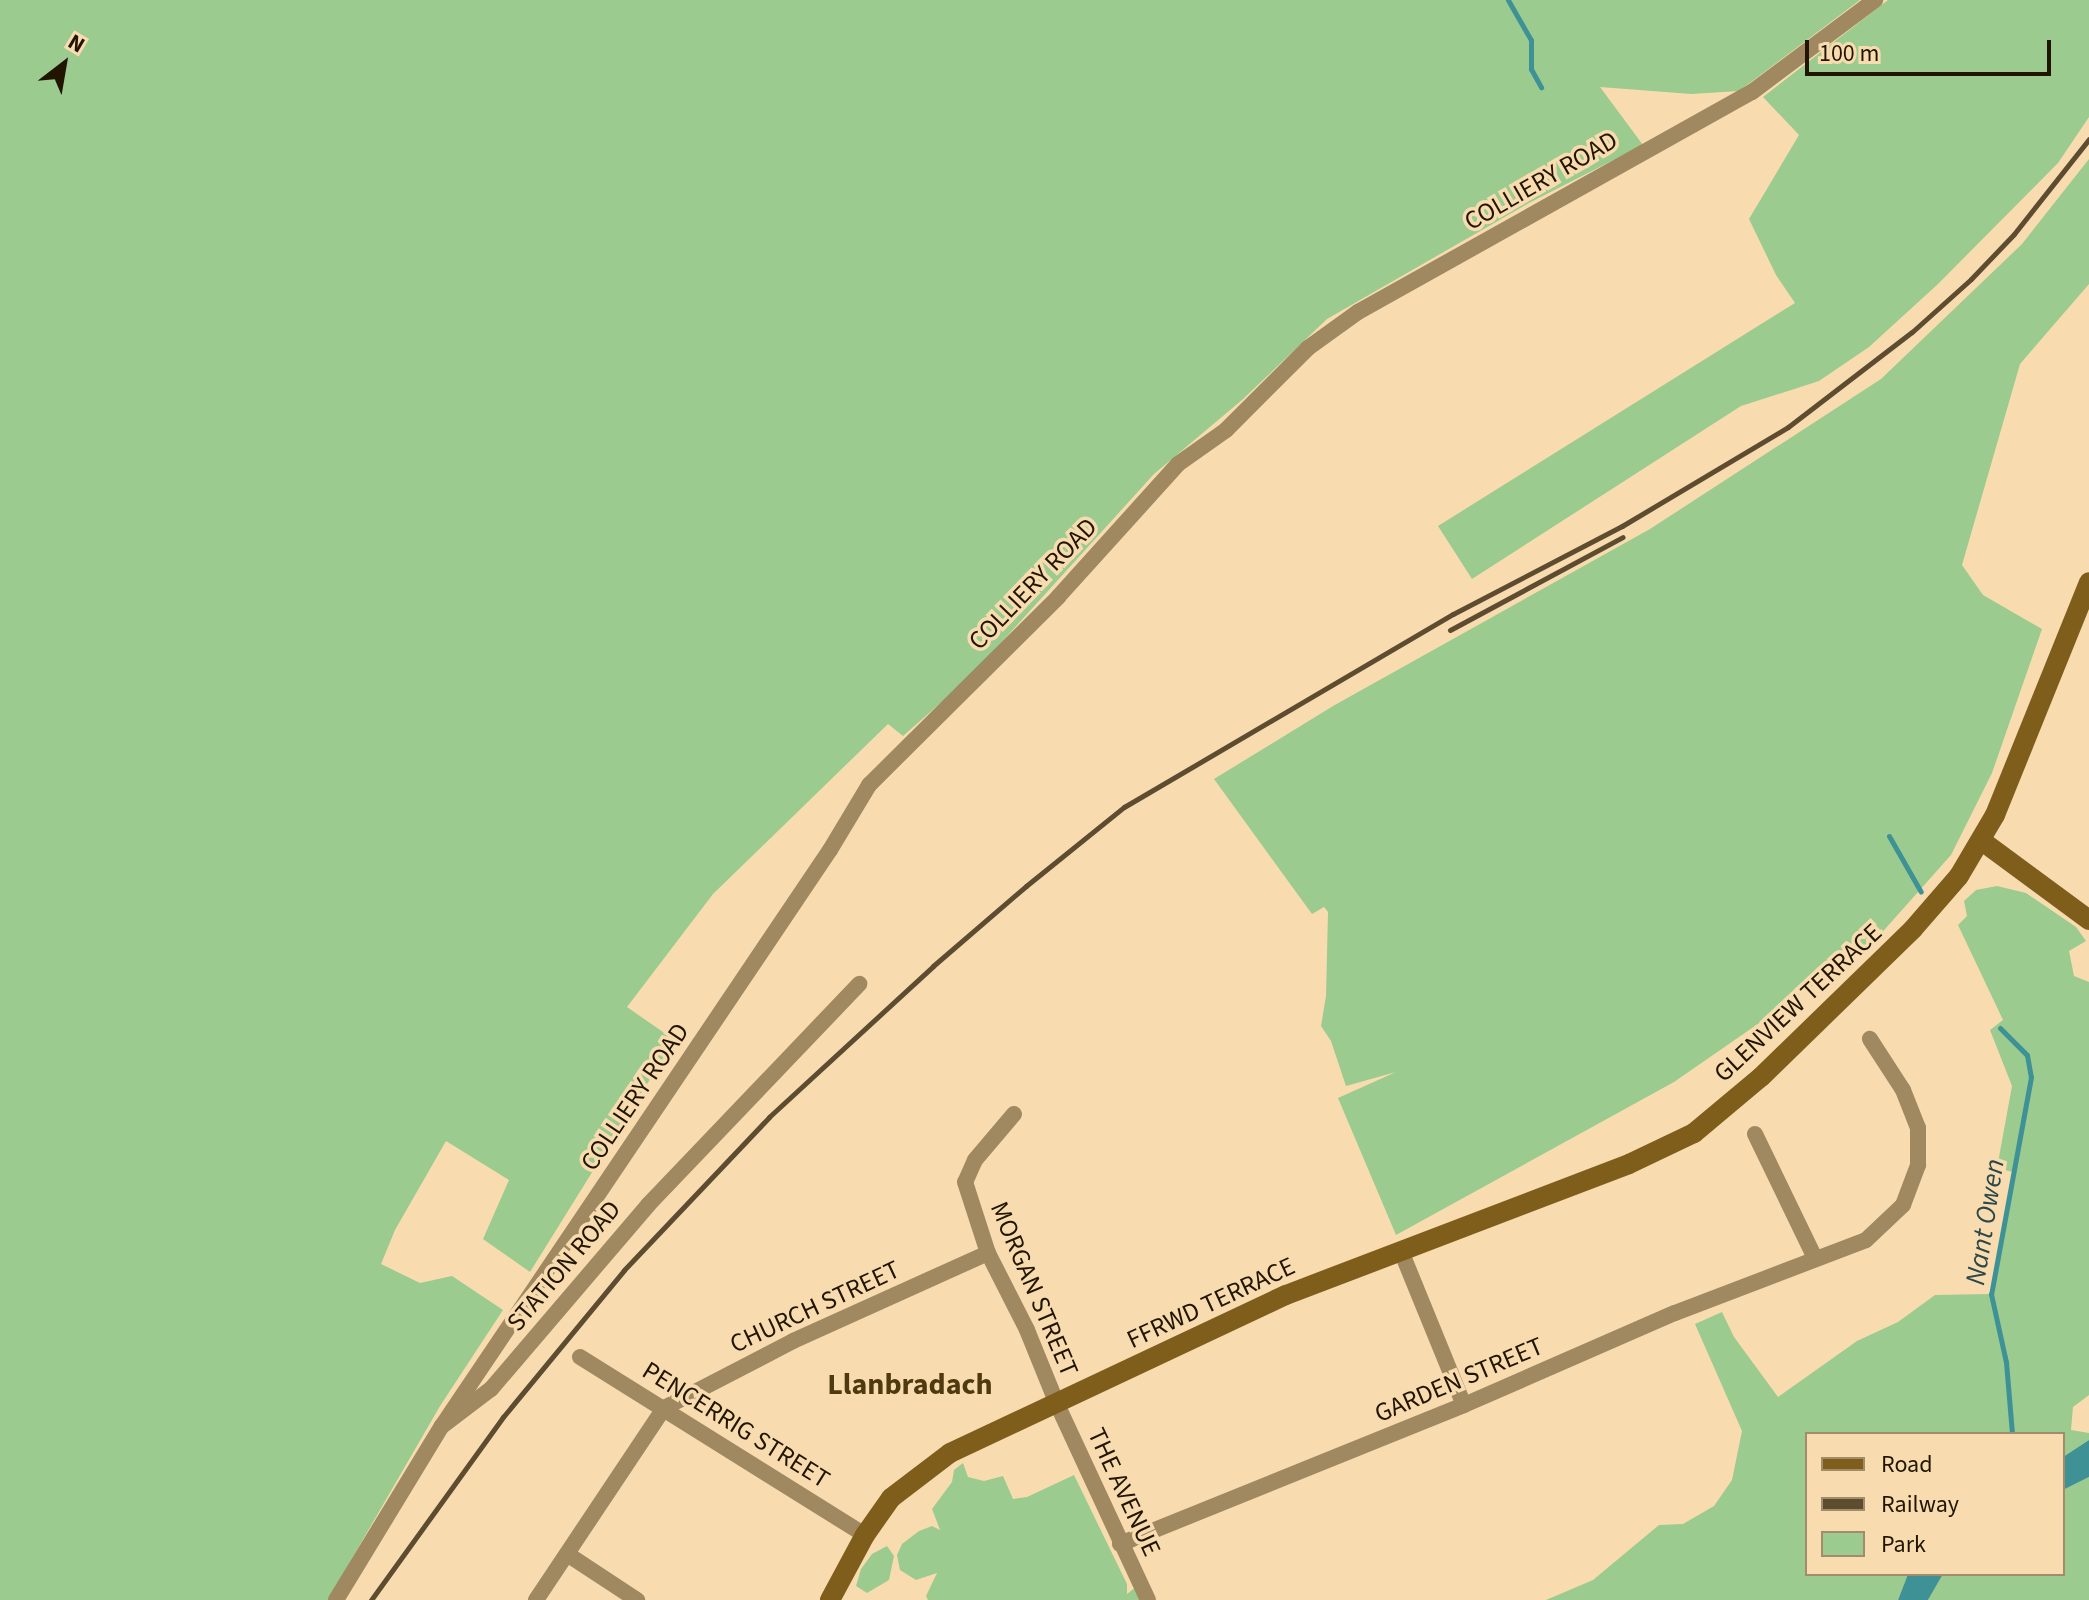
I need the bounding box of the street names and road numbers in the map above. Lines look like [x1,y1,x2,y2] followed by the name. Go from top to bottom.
[1459,125,1623,237] street label: COLLIERY ROAD
[962,512,1104,656] street label: COLLIERY ROAD
[1708,917,1888,1089] street label: GLENVIEW TERRACE
[574,1017,696,1177] street label: COLLIERY ROAD
[500,1194,628,1338] street label: STATION ROAD
[983,1197,1085,1381] street label: MORGAN STREET
[1122,1250,1300,1356] street label: FFRWD TERRACE
[725,1254,905,1360] street label: CHURCH STREET
[1370,1330,1548,1430] street label: GARDEN STREET
[637,1355,835,1495] street label: PENCERRIG STREET
[1081,1423,1167,1561] street label: THE AVENUE

